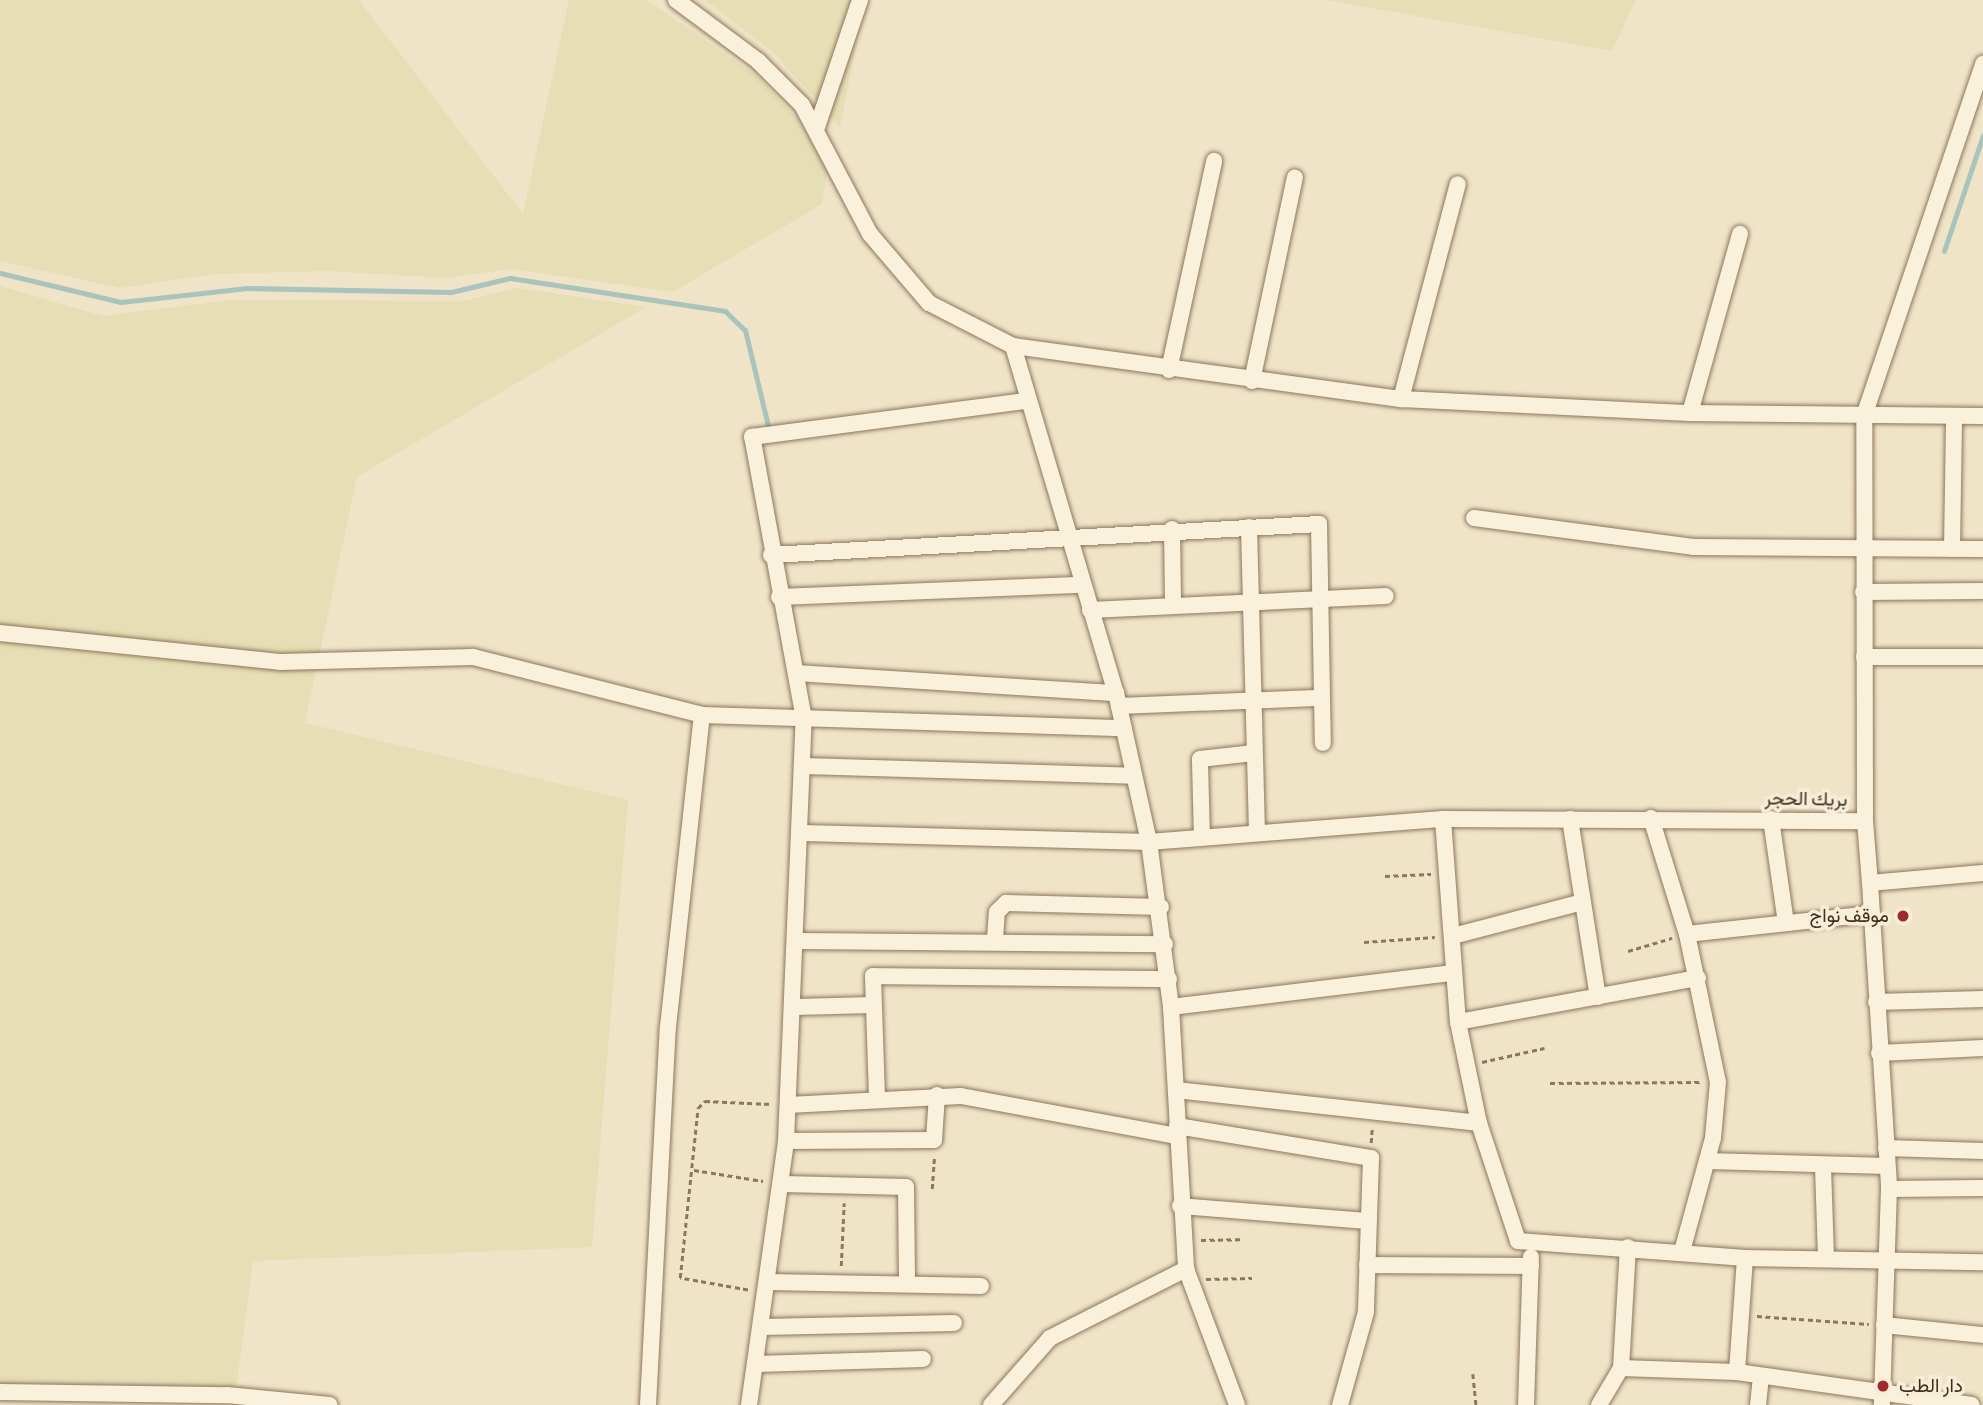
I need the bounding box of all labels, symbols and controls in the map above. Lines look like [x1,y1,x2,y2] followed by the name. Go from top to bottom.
[1764,787,1848,811] street label: بريك الحجر
[1810,905,1889,927] place label: موقف نواج
[1895,908,1911,924] marker: موقف نواج
[1899,1375,1963,1397] place label: دار الطب
[1873,1376,1893,1396] marker: دار الطب

